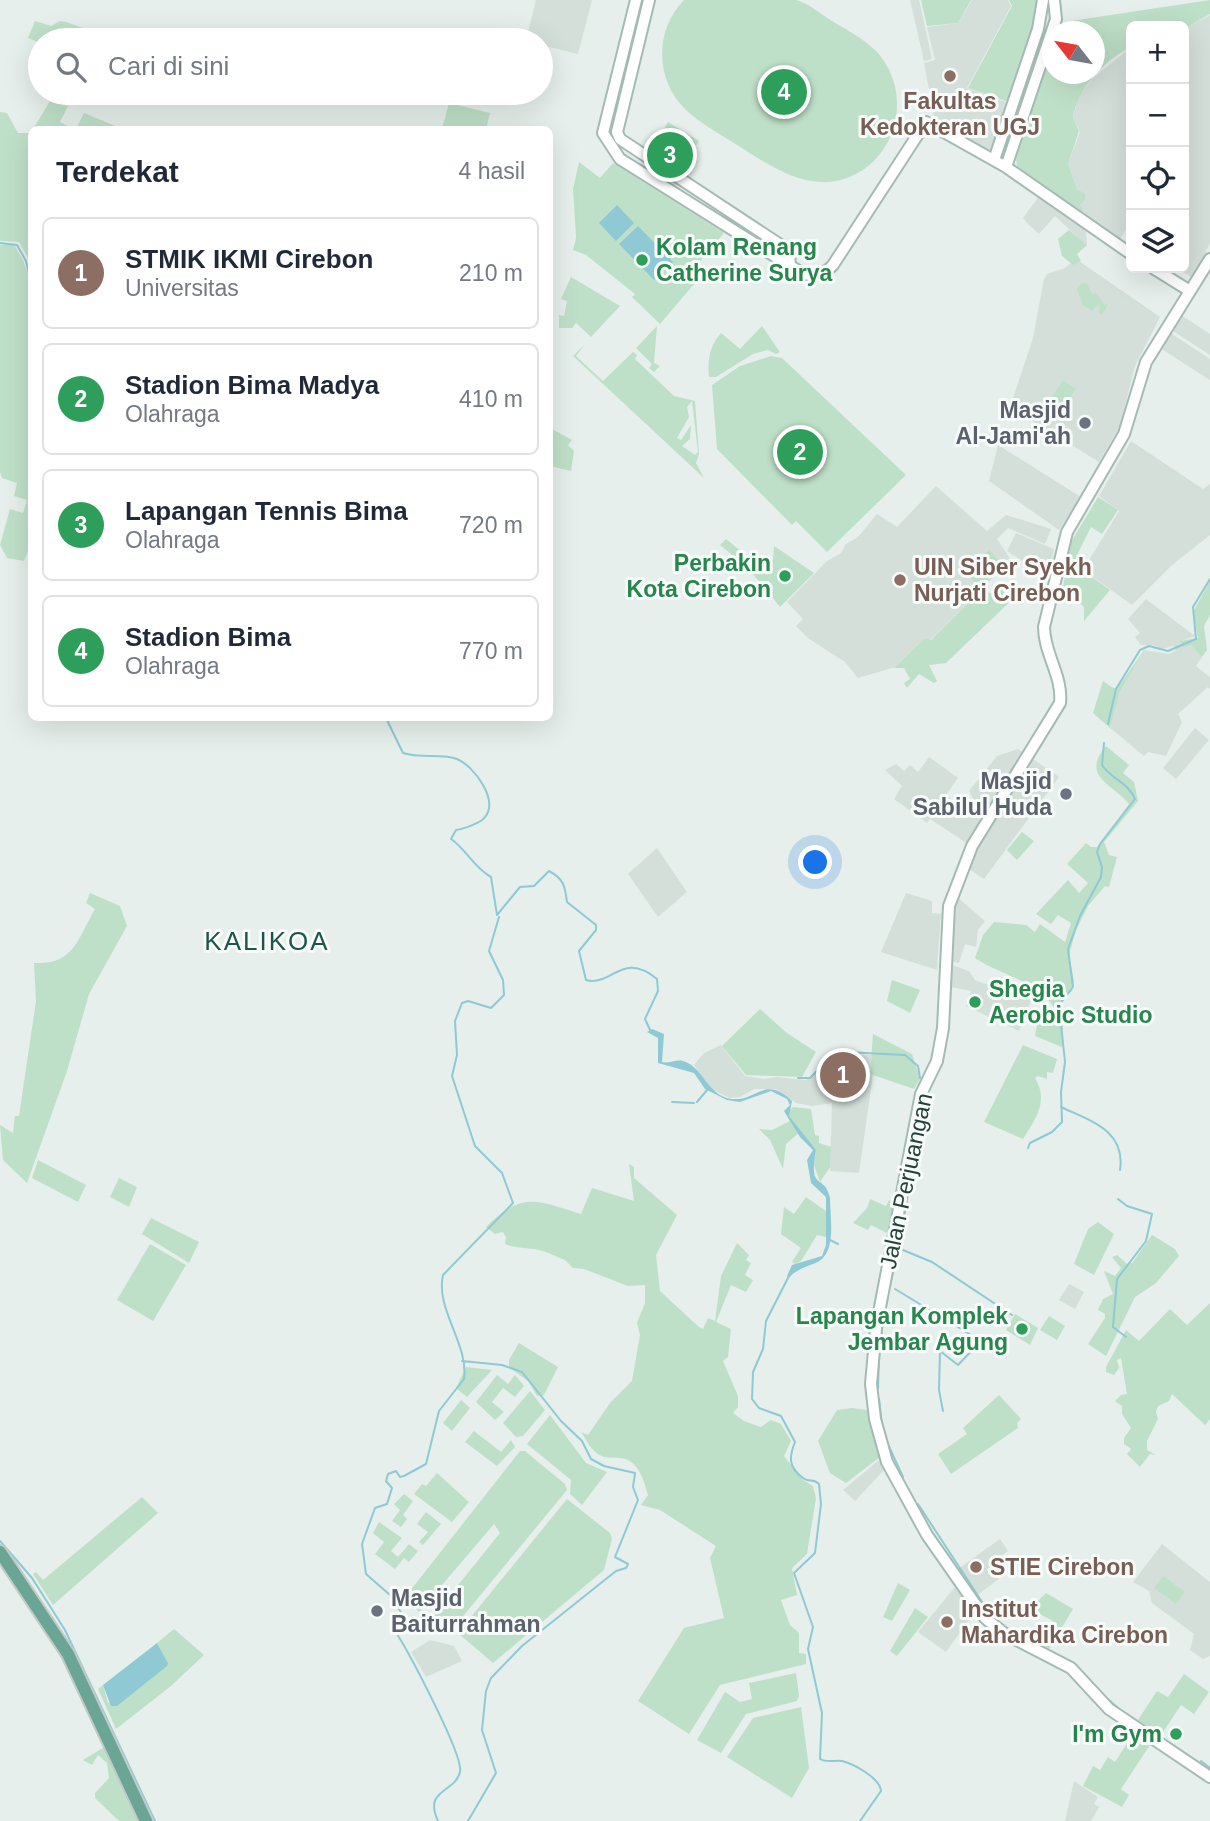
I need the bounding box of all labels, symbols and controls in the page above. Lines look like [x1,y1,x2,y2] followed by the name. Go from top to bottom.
[1042,21,1105,84] north arrow
[1126,21,1189,273] map controls
[1126,21,1189,84] button: +
[28,28,553,105] search box
[52,48,90,86] icon: search
[108,51,229,81] text: Cari di sini
[761,66,807,118] pin: 4
[942,68,958,84] marker: Fakultas Kedokteran UGJ
[1126,84,1189,147] button: −
[860,88,1040,140] place label: Fakultas Kedokteran UGJ
[647,129,693,181] pin: 3
[1126,147,1189,210] button: locate
[56,155,179,188] text: Terdekat
[459,158,525,184] text: 4 hasil
[1126,210,1189,273] button: layers
[656,234,833,286] place label: Kolam Renang Catherine Surya
[125,244,373,274] text: STMIK IKMI Cirebon
[634,252,650,268] marker: Kolam Renang Catherine Surya
[75,260,87,286] text: 1
[459,260,523,286] text: 210 m
[125,275,239,301] text: Universitas
[125,370,379,400] text: Stadion Bima Madya
[75,386,87,412] text: 2
[459,386,523,412] text: 410 m
[956,397,1071,449] place label: Masjid Al-Jami'ah
[125,401,220,427] text: Olahraga
[1077,415,1093,431] marker: Masjid Al-Jami'ah
[777,426,823,478] pin: 2
[125,496,408,526] text: Lapangan Tennis Bima
[75,512,87,538] text: 3
[459,512,523,538] text: 720 m
[125,527,220,553] text: Olahraga
[627,550,771,602] place label: Perbakin Kota Cirebon
[914,554,1092,606] place label: UIN Siber Syekh Nurjati Cirebon
[777,568,793,584] marker: Perbakin Kota Cirebon
[892,572,908,588] marker: UIN Siber Syekh Nurjati Cirebon
[125,622,291,652] text: Stadion Bima
[75,638,87,664] text: 4
[459,638,523,664] text: 770 m
[125,653,220,679] text: Olahraga
[913,768,1052,820] place label: Masjid Sabilul Huda
[1058,786,1074,802] marker: Masjid Sabilul Huda
[798,845,832,879] your location
[204,926,330,956] district label: KALIKOA
[989,976,1153,1028] place label: Shegia Aerobic Studio
[967,994,983,1010] marker: Shegia Aerobic Studio
[820,1049,866,1101] pin: 1
[875,1091,937,1271] street label: Jalan Perjuangan
[796,1303,1008,1355] place label: Lapangan Komplek Jembar Agung
[1014,1321,1030,1337] marker: Lapangan Komplek Jembar Agung
[990,1554,1134,1580] place label: STIE Cirebon
[968,1559,984,1575] marker: STIE Cirebon
[391,1585,541,1637] place label: Masjid Baiturrahman
[961,1596,1168,1648] place label: Institut Mahardika Cirebon
[369,1603,385,1619] marker: Masjid Baiturrahman
[939,1614,955,1630] marker: Institut Mahardika Cirebon
[1072,1721,1162,1747] place label: I'm Gym
[1168,1726,1184,1742] marker: I'm Gym

